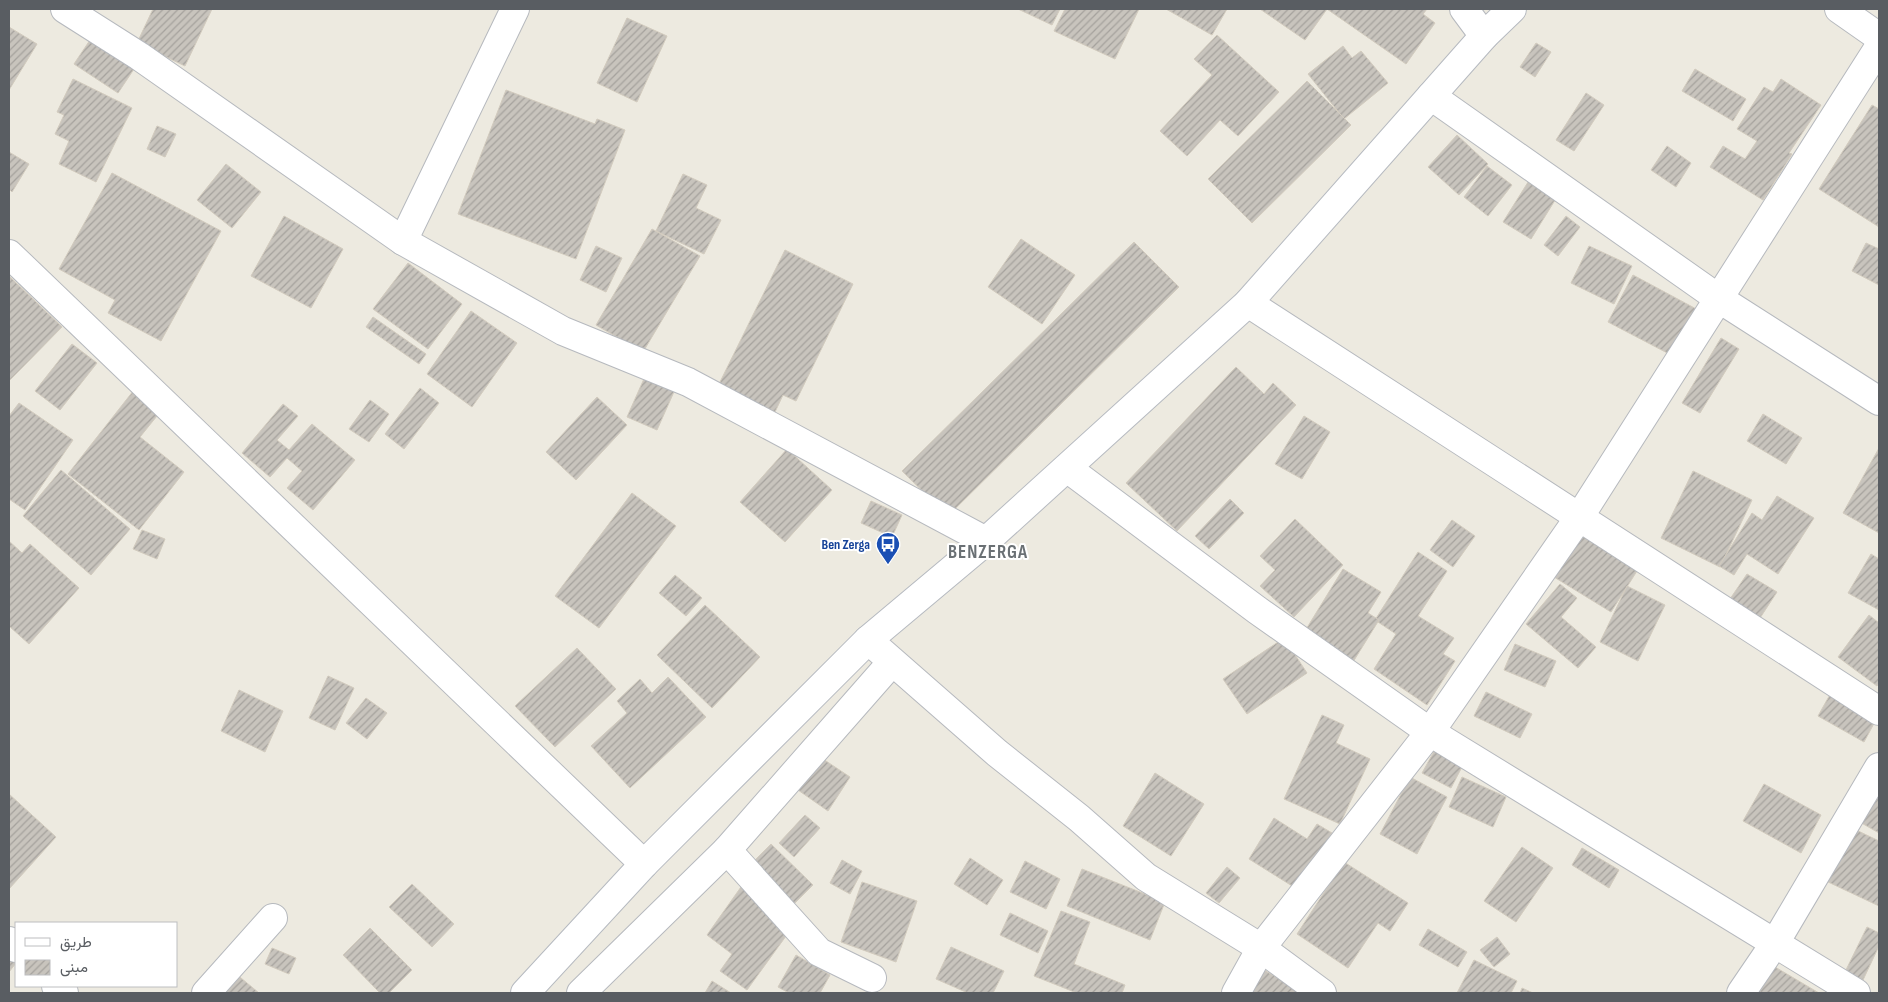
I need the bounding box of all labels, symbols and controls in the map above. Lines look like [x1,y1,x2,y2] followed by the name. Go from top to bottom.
[875,531,901,565] bus stop icon: Ben Zerga
[821,536,870,553] place label: Ben Zerga
[948,541,1028,564] district label: BENZERGA
[15,922,178,987] legend
[60,933,92,952] text: طريق
[60,958,88,977] text: مبنى

